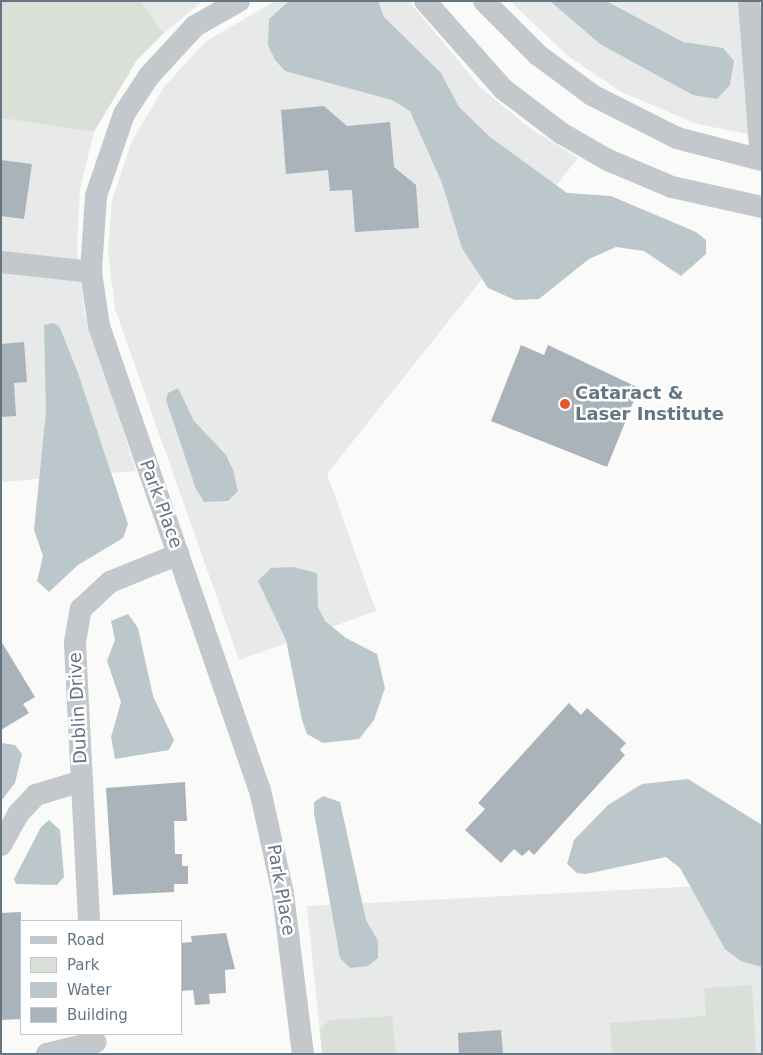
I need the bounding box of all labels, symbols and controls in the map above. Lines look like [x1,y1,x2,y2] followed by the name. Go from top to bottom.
[575,383,724,426] place label: Cataract & Laser Institute
[559,398,571,410] marker: Cataract & Laser Institute
[135,457,187,551] street label: Park Place
[64,652,92,764] street label: Dublin Drive
[262,843,300,937] street label: Park Place
[20,920,182,1035] legend
[67,931,105,949] text: Road
[67,956,99,974] text: Park
[67,981,111,999] text: Water
[67,1006,128,1024] text: Building

